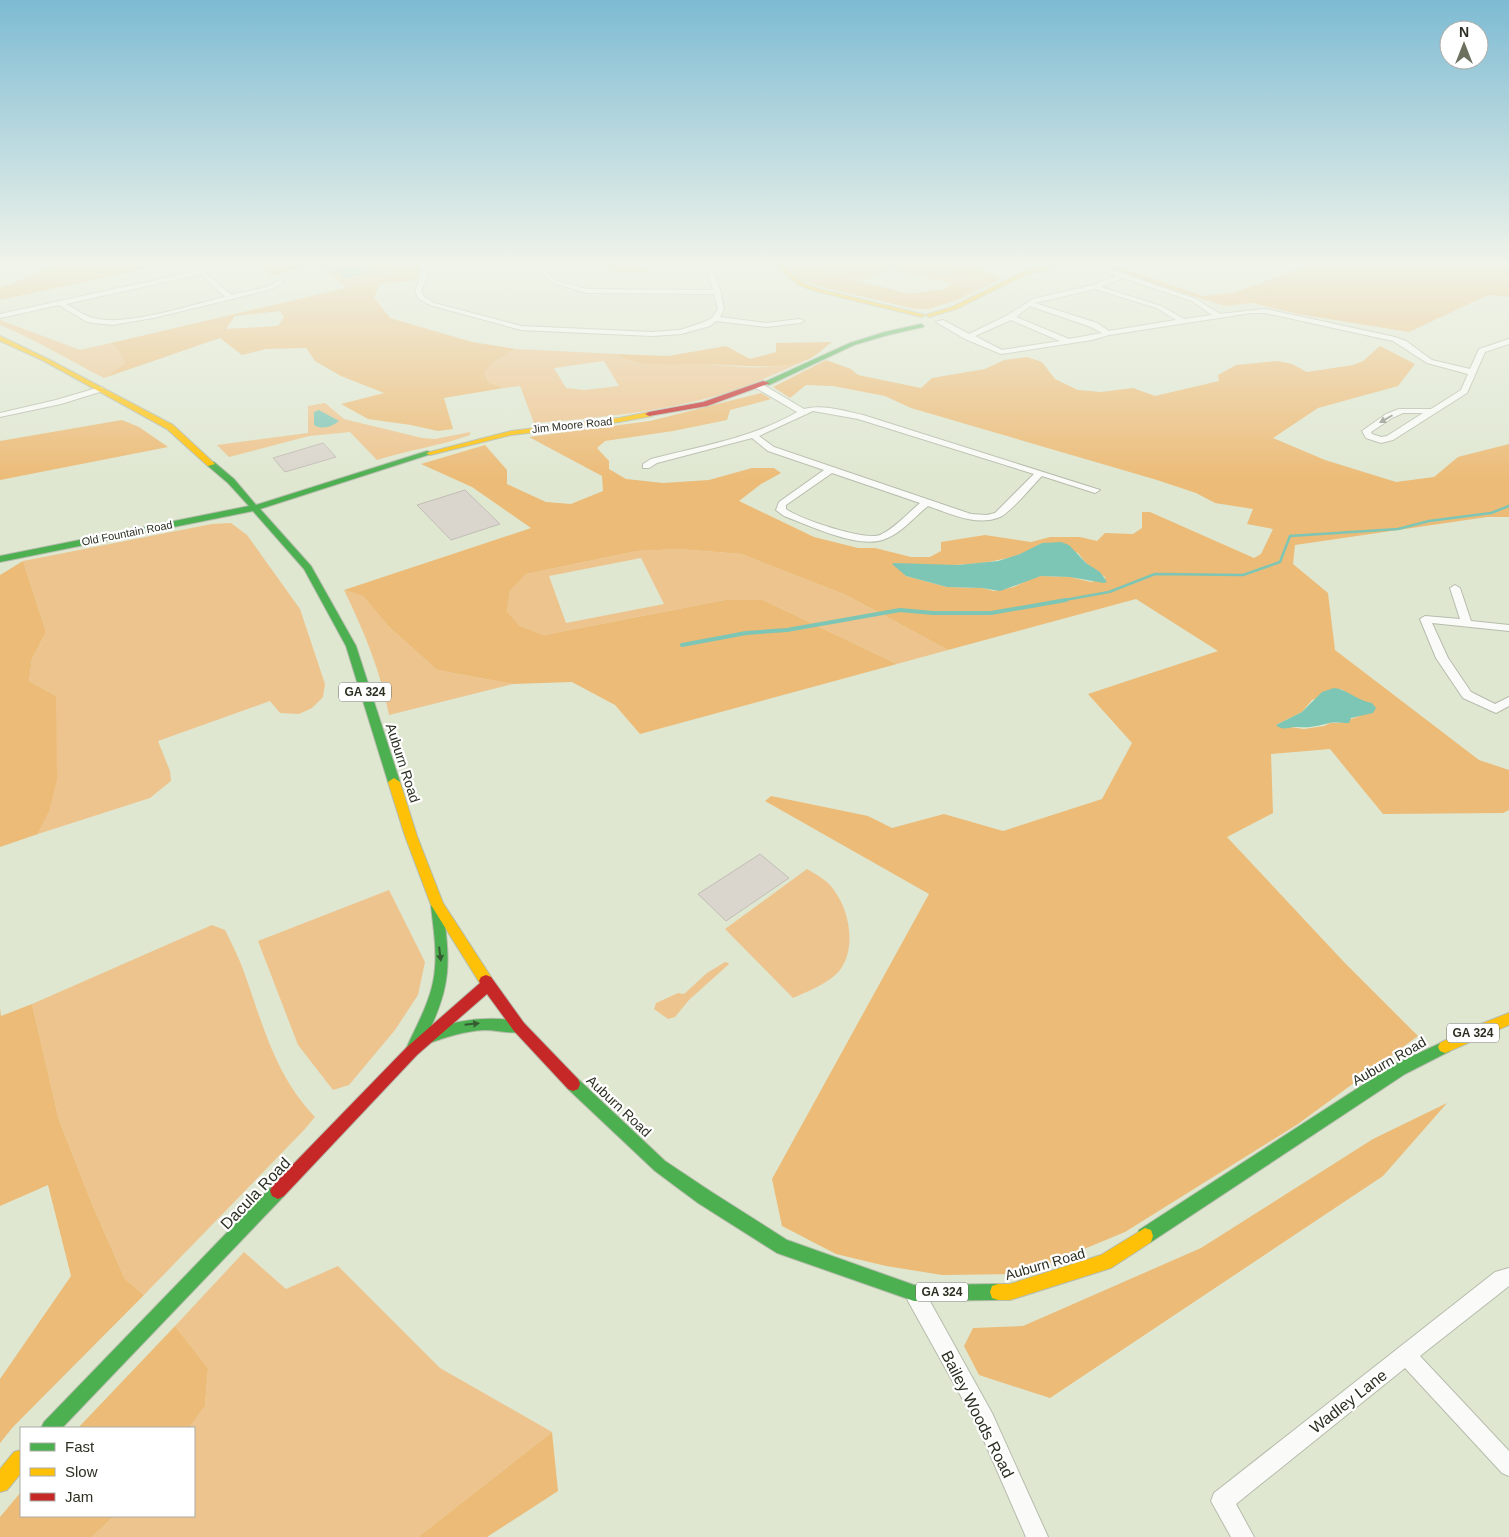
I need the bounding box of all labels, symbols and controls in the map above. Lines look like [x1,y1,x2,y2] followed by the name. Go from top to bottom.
[1439,20,1489,70] north arrow
[1459,24,1469,40] text: N
[1379,414,1392,423] one-way arrow
[531,415,613,435] street label: Jim Moore Road
[81,518,173,548] street label: Old Fountain Road
[339,682,391,702] road number: GA 324
[383,721,423,805] street label: Auburn Road
[436,946,444,962] one-way arrow
[464,1020,480,1028] one-way arrow
[1447,1024,1499,1042] road number: GA 324
[1349,1033,1429,1089] street label: Auburn Road
[583,1072,655,1140] street label: Auburn Road
[217,1154,294,1233] street label: Dacula Road
[1003,1245,1087,1283] street label: Auburn Road
[916,1282,968,1301] road number: GA 324
[938,1348,1017,1481] street label: Bailey Woods Road
[1307,1366,1390,1437] street label: Wadley Lane
[20,1427,195,1517] legend
[65,1438,95,1455] text: Fast
[65,1463,98,1480] text: Slow
[65,1488,93,1505] text: Jam

